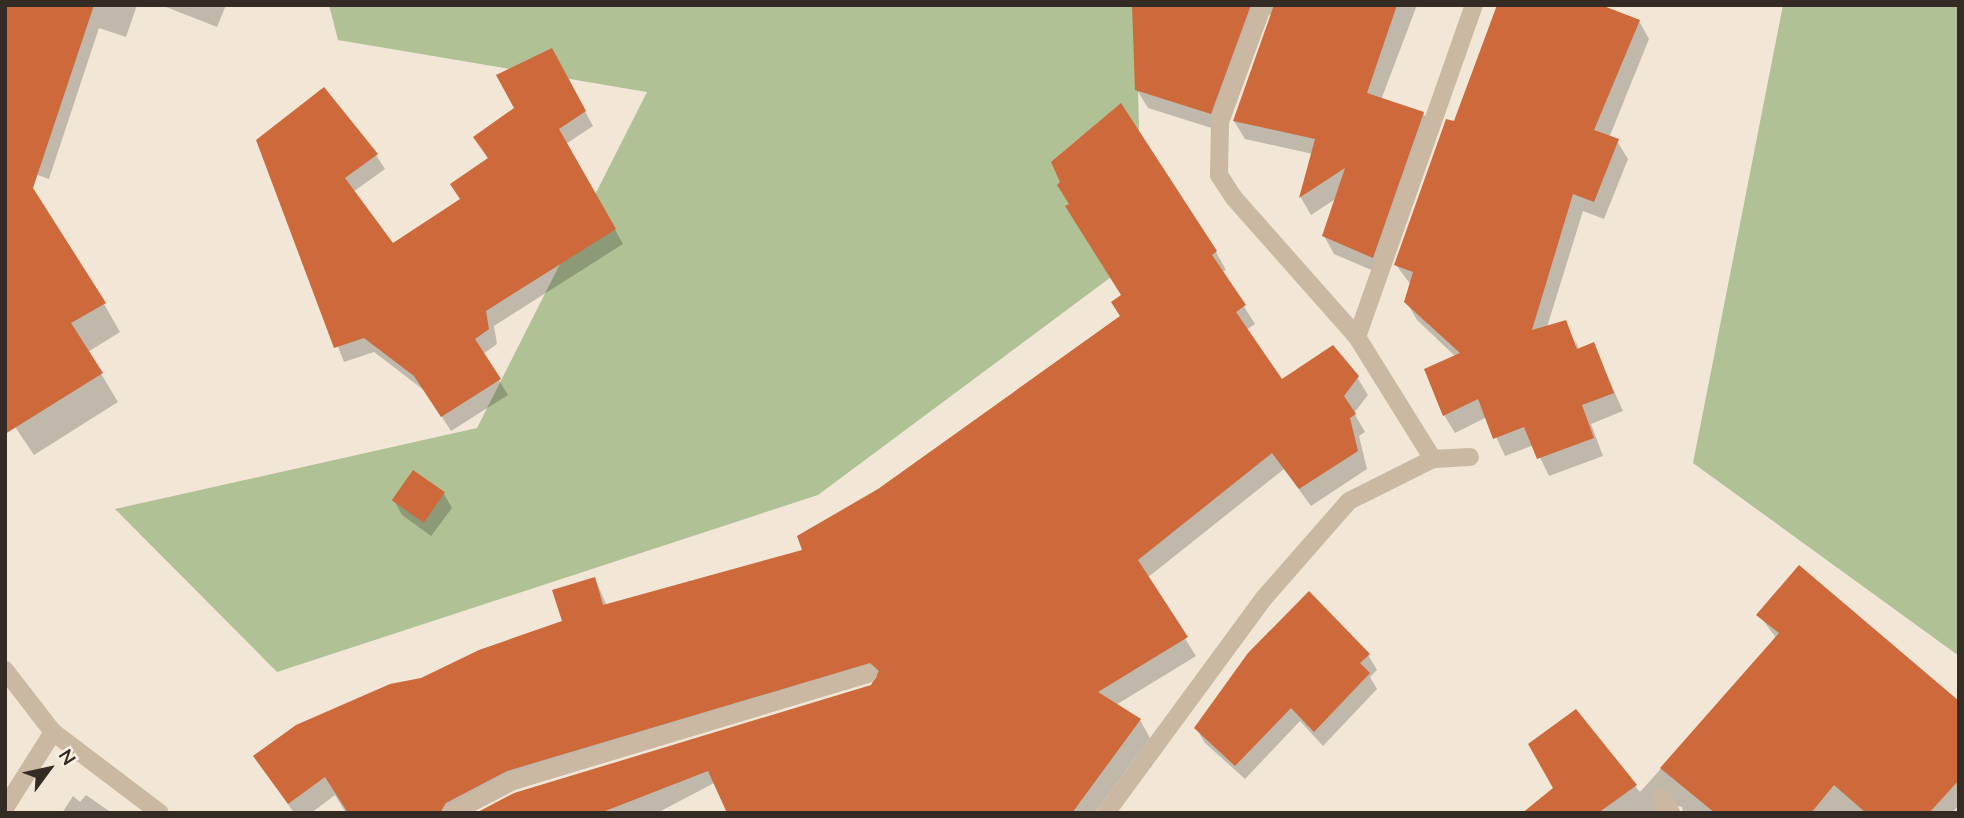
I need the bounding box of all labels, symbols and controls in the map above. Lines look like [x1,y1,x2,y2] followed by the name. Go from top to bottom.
[14,734,84,804] north arrow
[52,745,81,771] text: N

